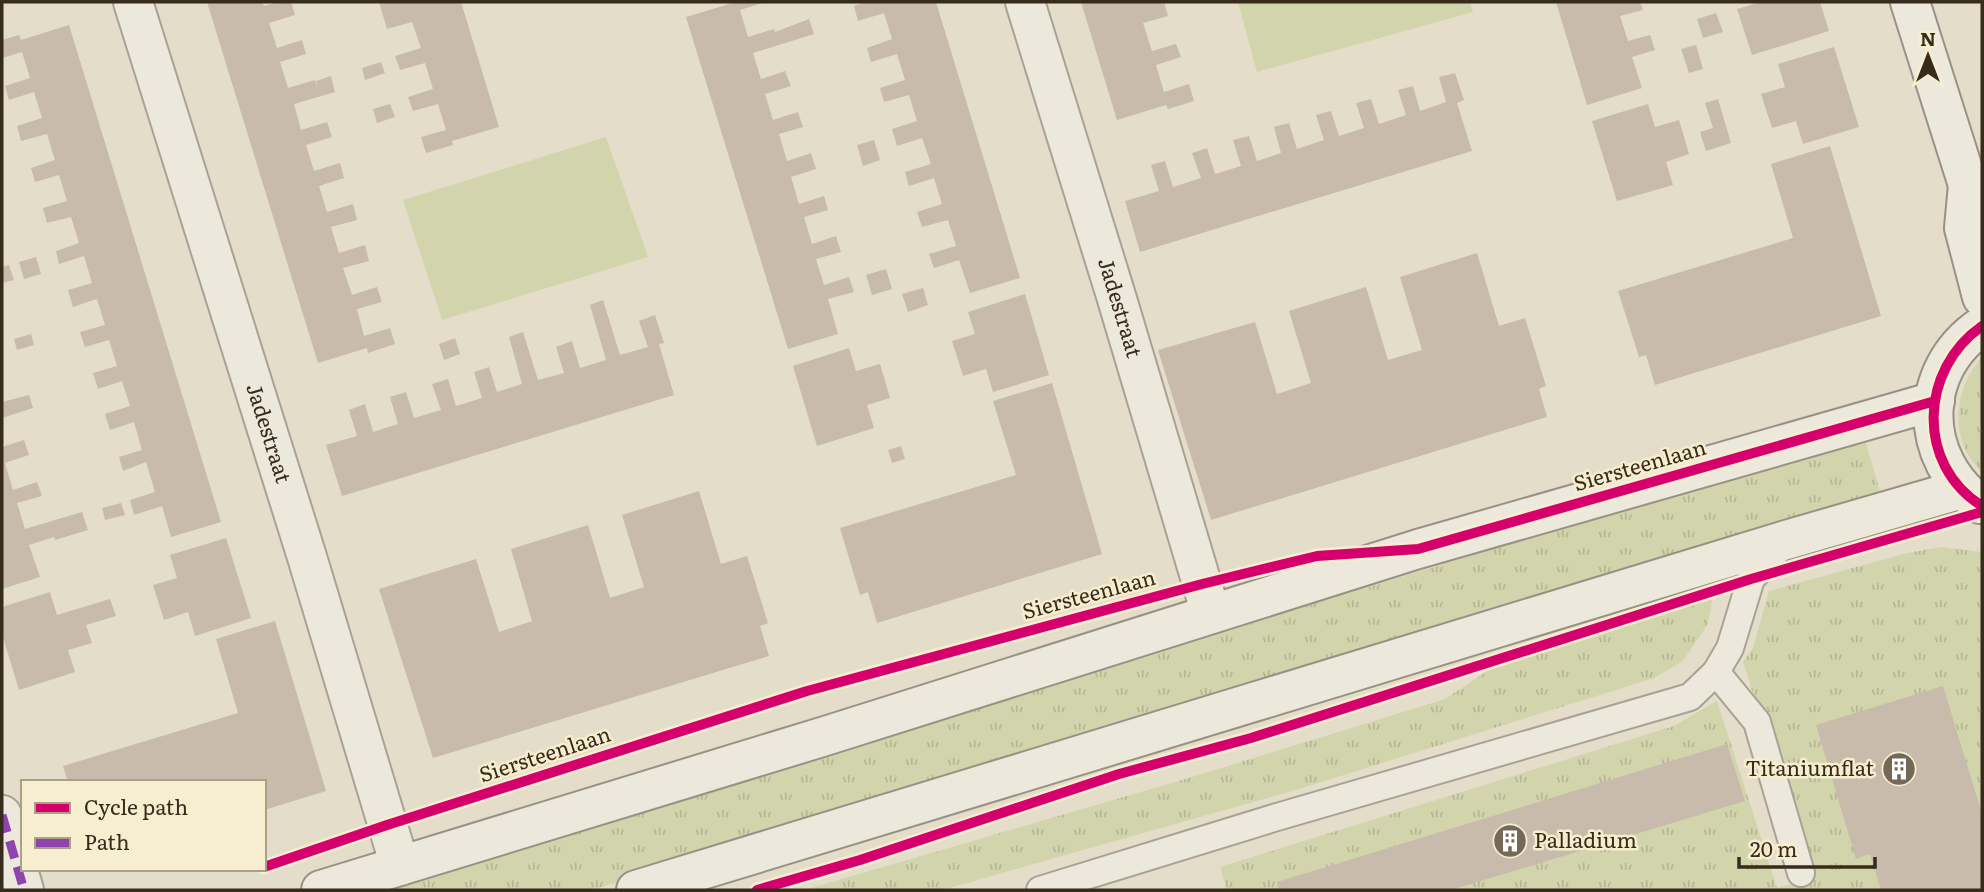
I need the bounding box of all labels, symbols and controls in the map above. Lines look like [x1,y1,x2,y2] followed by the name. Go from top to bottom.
[1893,21,1963,91] north arrow
[1920,24,1936,52] text: N
[1092,253,1152,361] street label: Jadestraat
[240,379,301,487] street label: Jadestraat
[1569,430,1709,497] street label: Siersteenlaan
[1018,560,1158,625] street label: Siersteenlaan
[474,717,614,788] street label: Siersteenlaan
[1880,750,1918,788] building icon: Titaniumflat
[1745,751,1875,782] place label: Titaniumflat
[21,780,266,871] legend
[84,790,188,821] text: Cycle path
[1491,822,1529,860] building icon: Palladium
[1534,823,1637,854] place label: Palladium
[84,825,130,856] text: Path
[1739,826,1876,870] scale bar
[1750,832,1797,863] text: 20 m

